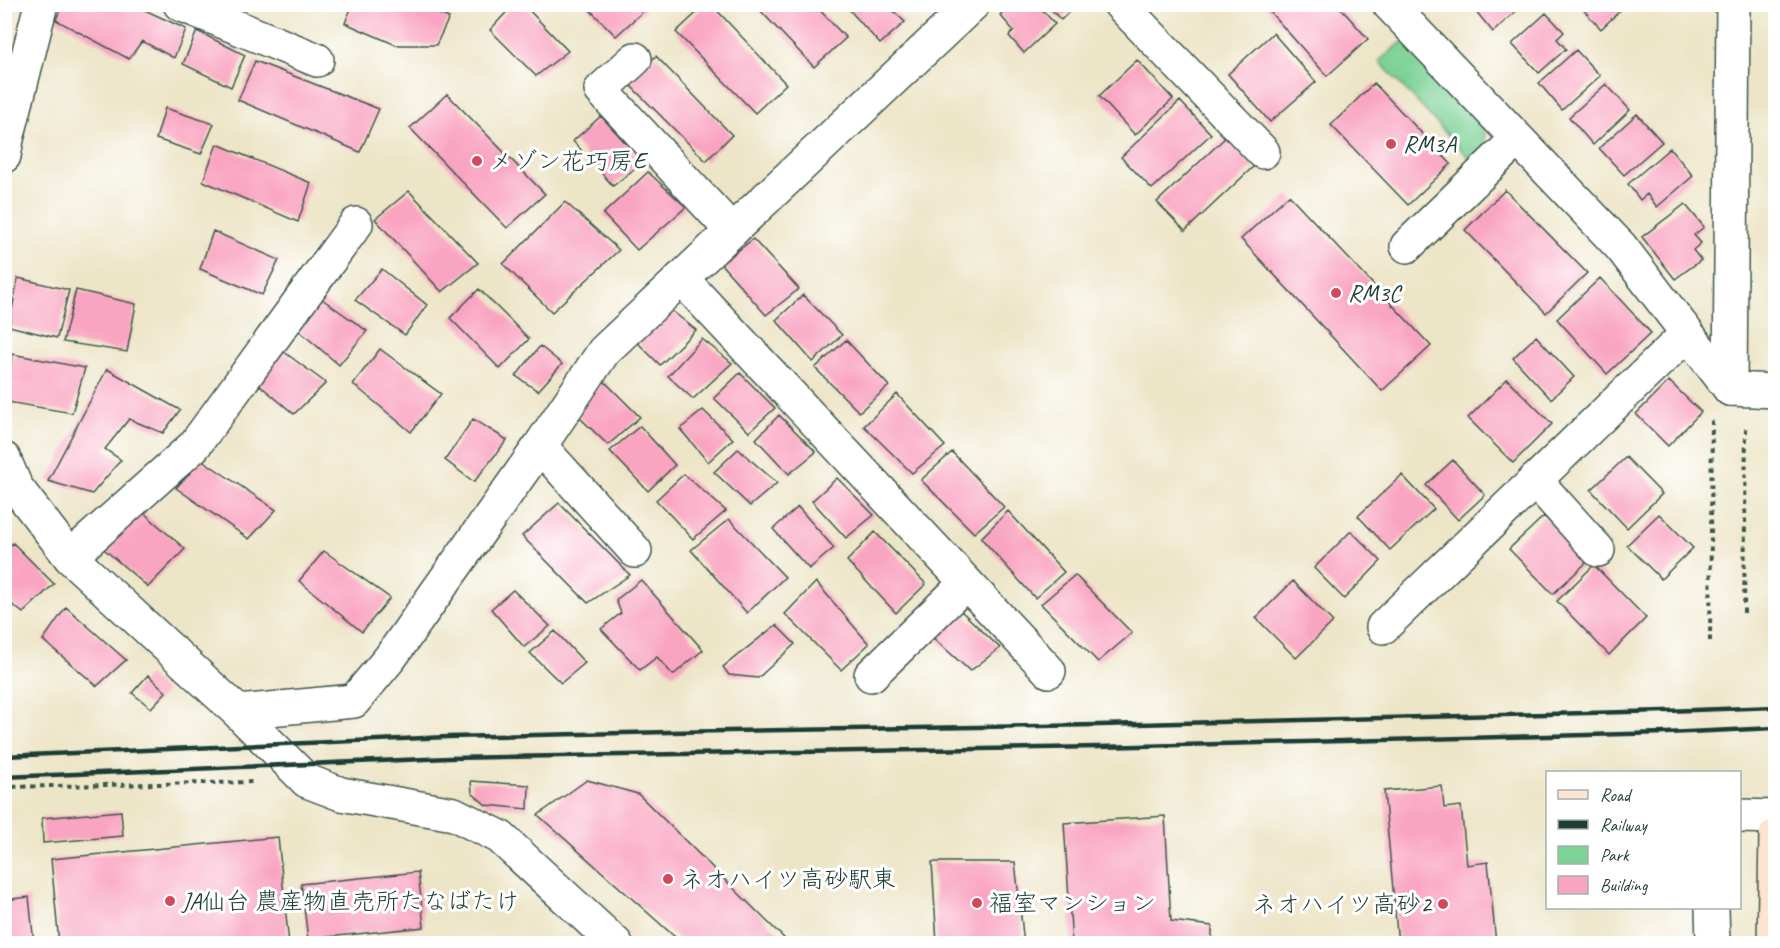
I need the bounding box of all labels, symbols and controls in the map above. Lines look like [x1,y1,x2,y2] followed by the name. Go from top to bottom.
[1403,129,1457,159] place label: RM3A
[1384,137,1398,151] marker: RM3A
[489,146,649,176] place label: メゾン花巧房E
[470,154,484,168] marker: メゾン花巧房E
[1348,278,1403,308] place label: RM3C
[1329,286,1343,300] marker: RM3C
[1546,771,1741,909] legend
[1600,784,1633,806] text: Road
[1600,814,1648,836] text: Railway
[1600,844,1630,866] text: Park
[680,864,896,894] place label: ネオハイツ高砂駅東
[661,872,675,886] marker: ネオハイツ高砂駅東
[1600,874,1649,896] text: Building
[181,886,519,916] place label: JA仙台 農産物直売所たなばたけ
[989,888,1156,918] place label: 福室マンション
[1252,889,1433,919] place label: ネオハイツ高砂2
[163,894,177,908] marker: JA仙台 農産物直売所たなばたけ
[970,896,984,910] marker: 福室マンション
[1436,897,1450,911] marker: ネオハイツ高砂2

